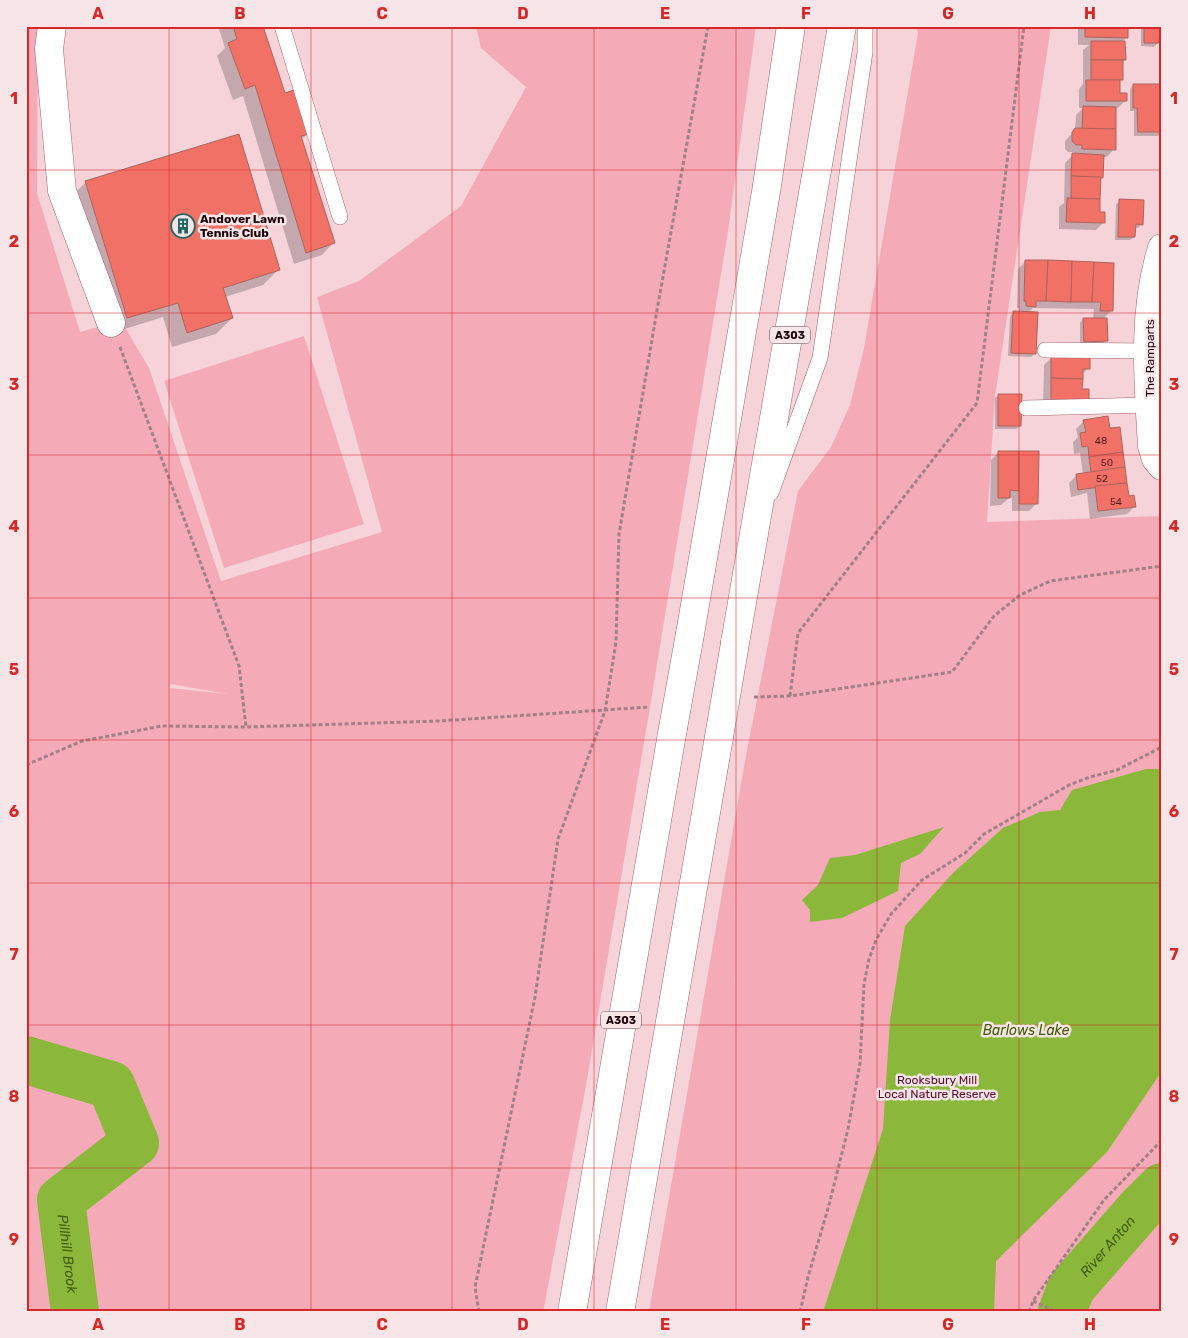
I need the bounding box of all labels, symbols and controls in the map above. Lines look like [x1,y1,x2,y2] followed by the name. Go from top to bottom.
[92,4,104,23] text: A
[234,4,246,23] text: B
[376,4,388,23] text: C
[517,4,529,23] text: D
[660,4,670,23] text: E
[801,4,811,23] text: F
[942,4,954,23] text: G
[1084,4,1096,23] text: H
[10,89,18,108] text: 1
[1170,89,1178,108] text: 1
[200,212,285,240] place label: Andover Lawn Tennis Club
[170,213,196,239] building icon: Andover Lawn Tennis Club
[9,232,19,251] text: 2
[1169,232,1179,251] text: 2
[1143,319,1157,397] street label: The Ramparts
[770,326,810,344] road number: A303
[9,375,19,394] text: 3
[1169,375,1179,394] text: 3
[1095,435,1107,447] house number: 48
[1101,457,1113,469] house number: 50
[1096,473,1108,485] house number: 52
[1110,496,1122,508] house number: 54
[9,517,20,536] text: 4
[1169,517,1180,536] text: 4
[9,660,19,679] text: 5
[1169,660,1179,679] text: 5
[9,802,19,821] text: 6
[1169,802,1179,821] text: 6
[9,945,19,964] text: 7
[1169,945,1179,964] text: 7
[601,1012,641,1028] road number: A303
[983,1022,1069,1039] water label: Barlows Lake
[878,1073,997,1101] park label: Rooksbury Mill Local Nature Reserve
[9,1087,20,1106] text: 8
[1169,1087,1180,1106] text: 8
[1076,1212,1139,1281] water label: River Anton
[54,1213,81,1295] water label: Pillhill Brook
[9,1230,19,1249] text: 9
[1169,1230,1179,1249] text: 9
[92,1315,104,1334] text: A
[234,1315,246,1334] text: B
[376,1315,388,1334] text: C
[517,1315,529,1334] text: D
[660,1315,670,1334] text: E
[801,1315,811,1334] text: F
[942,1315,954,1334] text: G
[1084,1315,1096,1334] text: H

